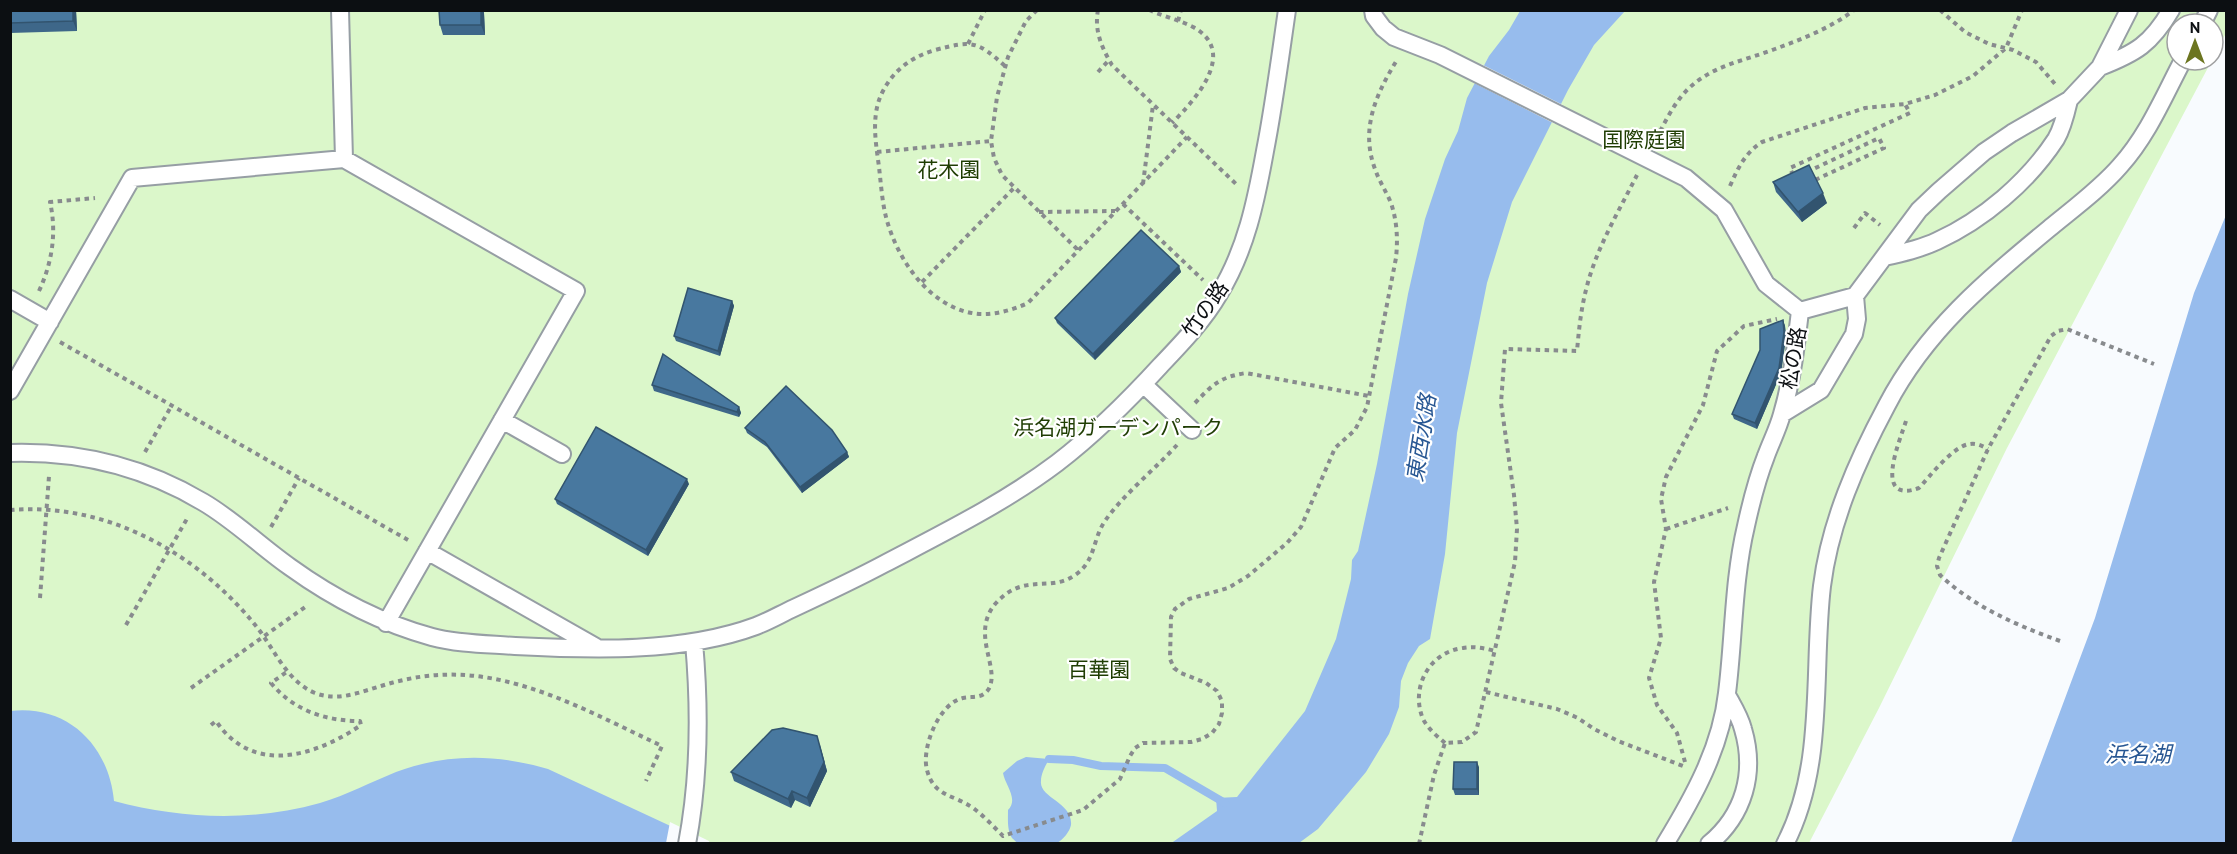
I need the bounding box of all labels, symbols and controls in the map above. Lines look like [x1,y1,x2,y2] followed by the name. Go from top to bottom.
[2165,12,2225,72] north arrow
[2190,17,2200,37] text: N
[1602,126,1686,153] park label: 国際庭園
[918,156,981,183] park label: 花木園
[1176,275,1234,343] street label: 竹の路
[1774,325,1812,391] street label: 松の路
[1400,390,1442,484] water label: 東西水路
[1013,414,1223,441] park label: 浜名湖ガーデンパーク
[1068,656,1131,683] park label: 百華園
[2105,740,2174,768] water label: 浜名湖

